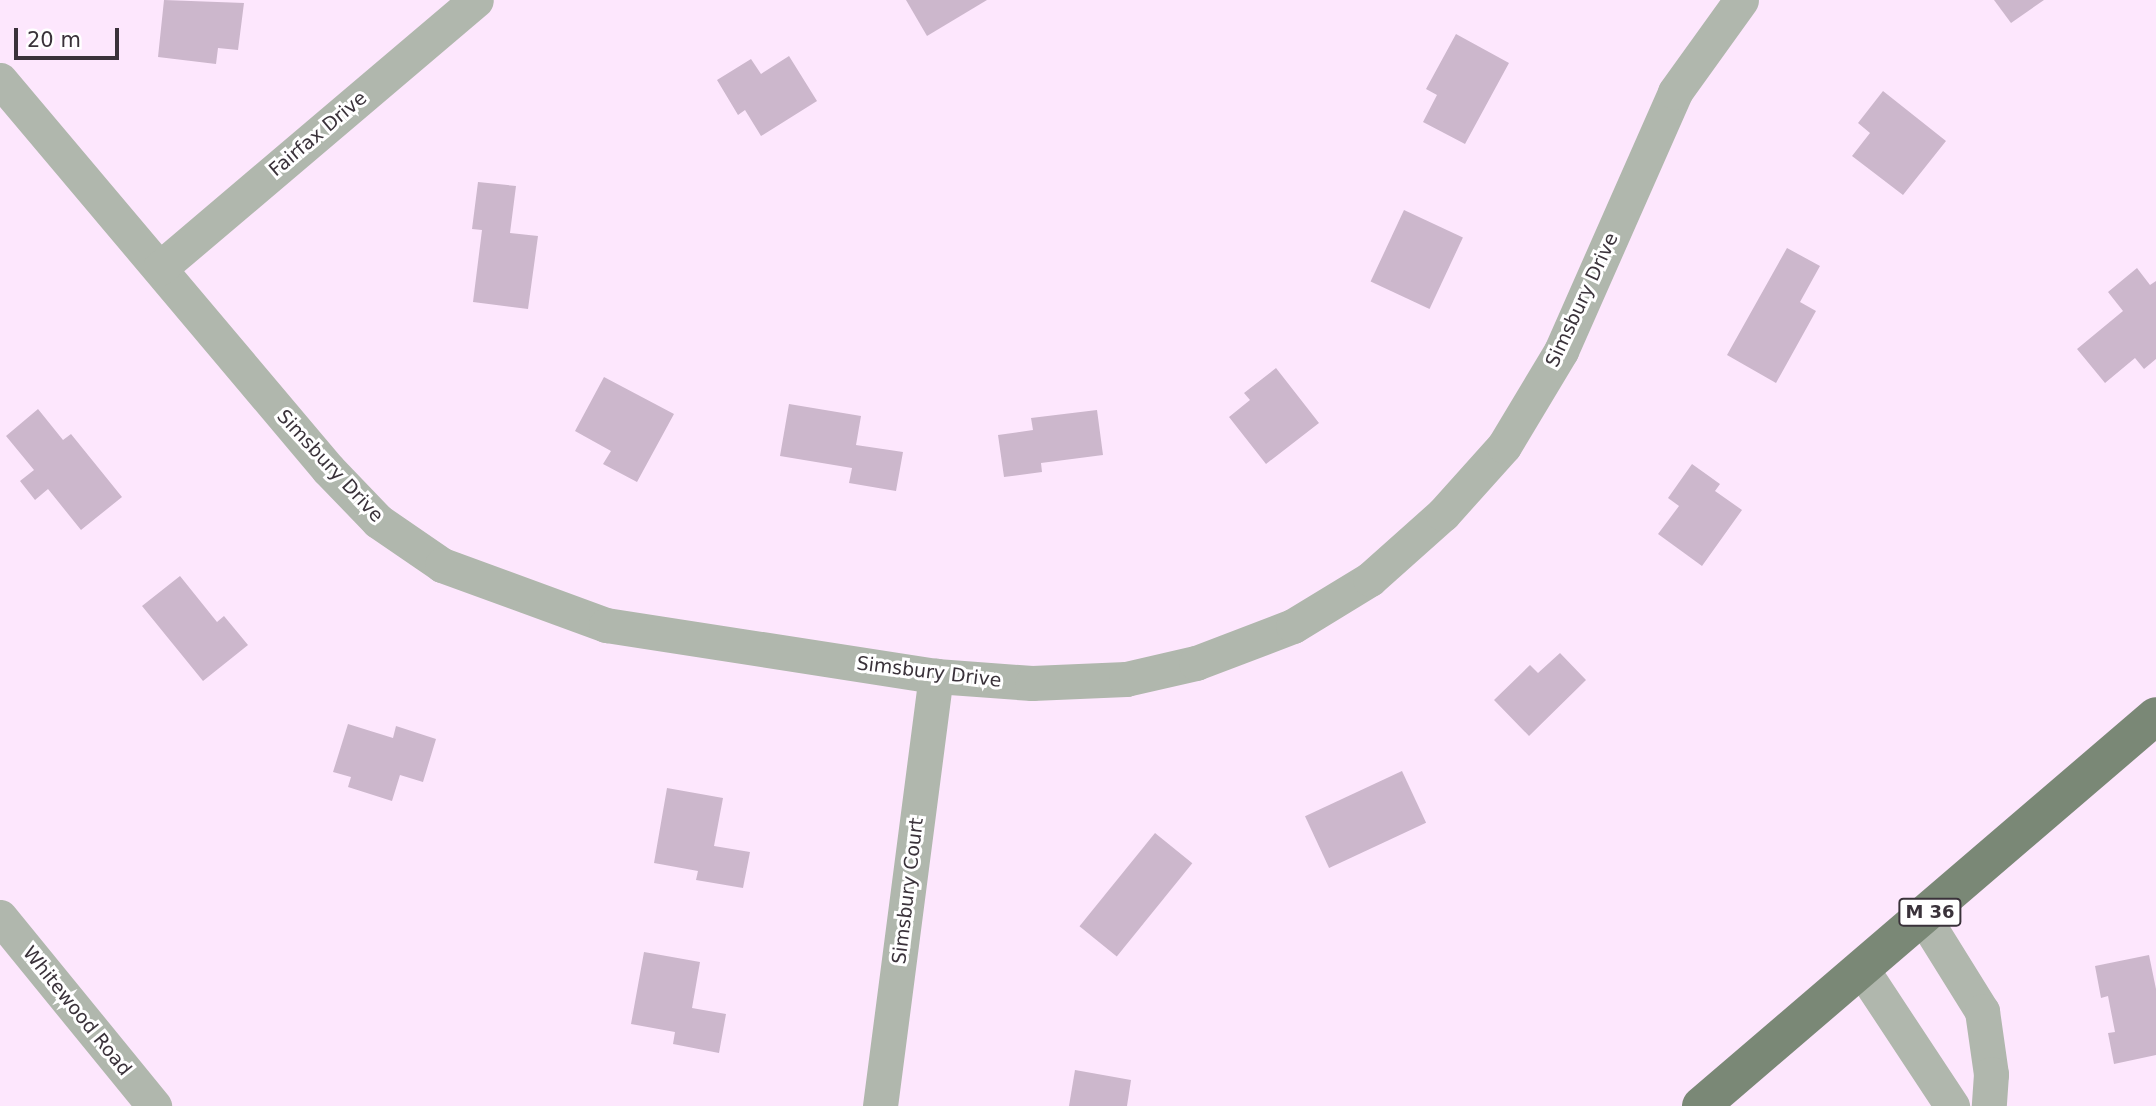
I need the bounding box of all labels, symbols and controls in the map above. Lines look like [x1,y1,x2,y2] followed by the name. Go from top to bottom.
[18,14,122,58] scale bar
[27,28,81,52] text: 20 m
[265,87,371,181] street label: Fairfax Drive
[1541,229,1623,371] street label: Simsbury Drive
[272,405,388,527] street label: Simsbury Drive
[855,652,1003,692] street label: Simsbury Drive
[888,817,928,965] street label: Simsbury Court
[1897,897,1963,926] road number: M 36
[18,942,136,1080] street label: Whitewood Road

